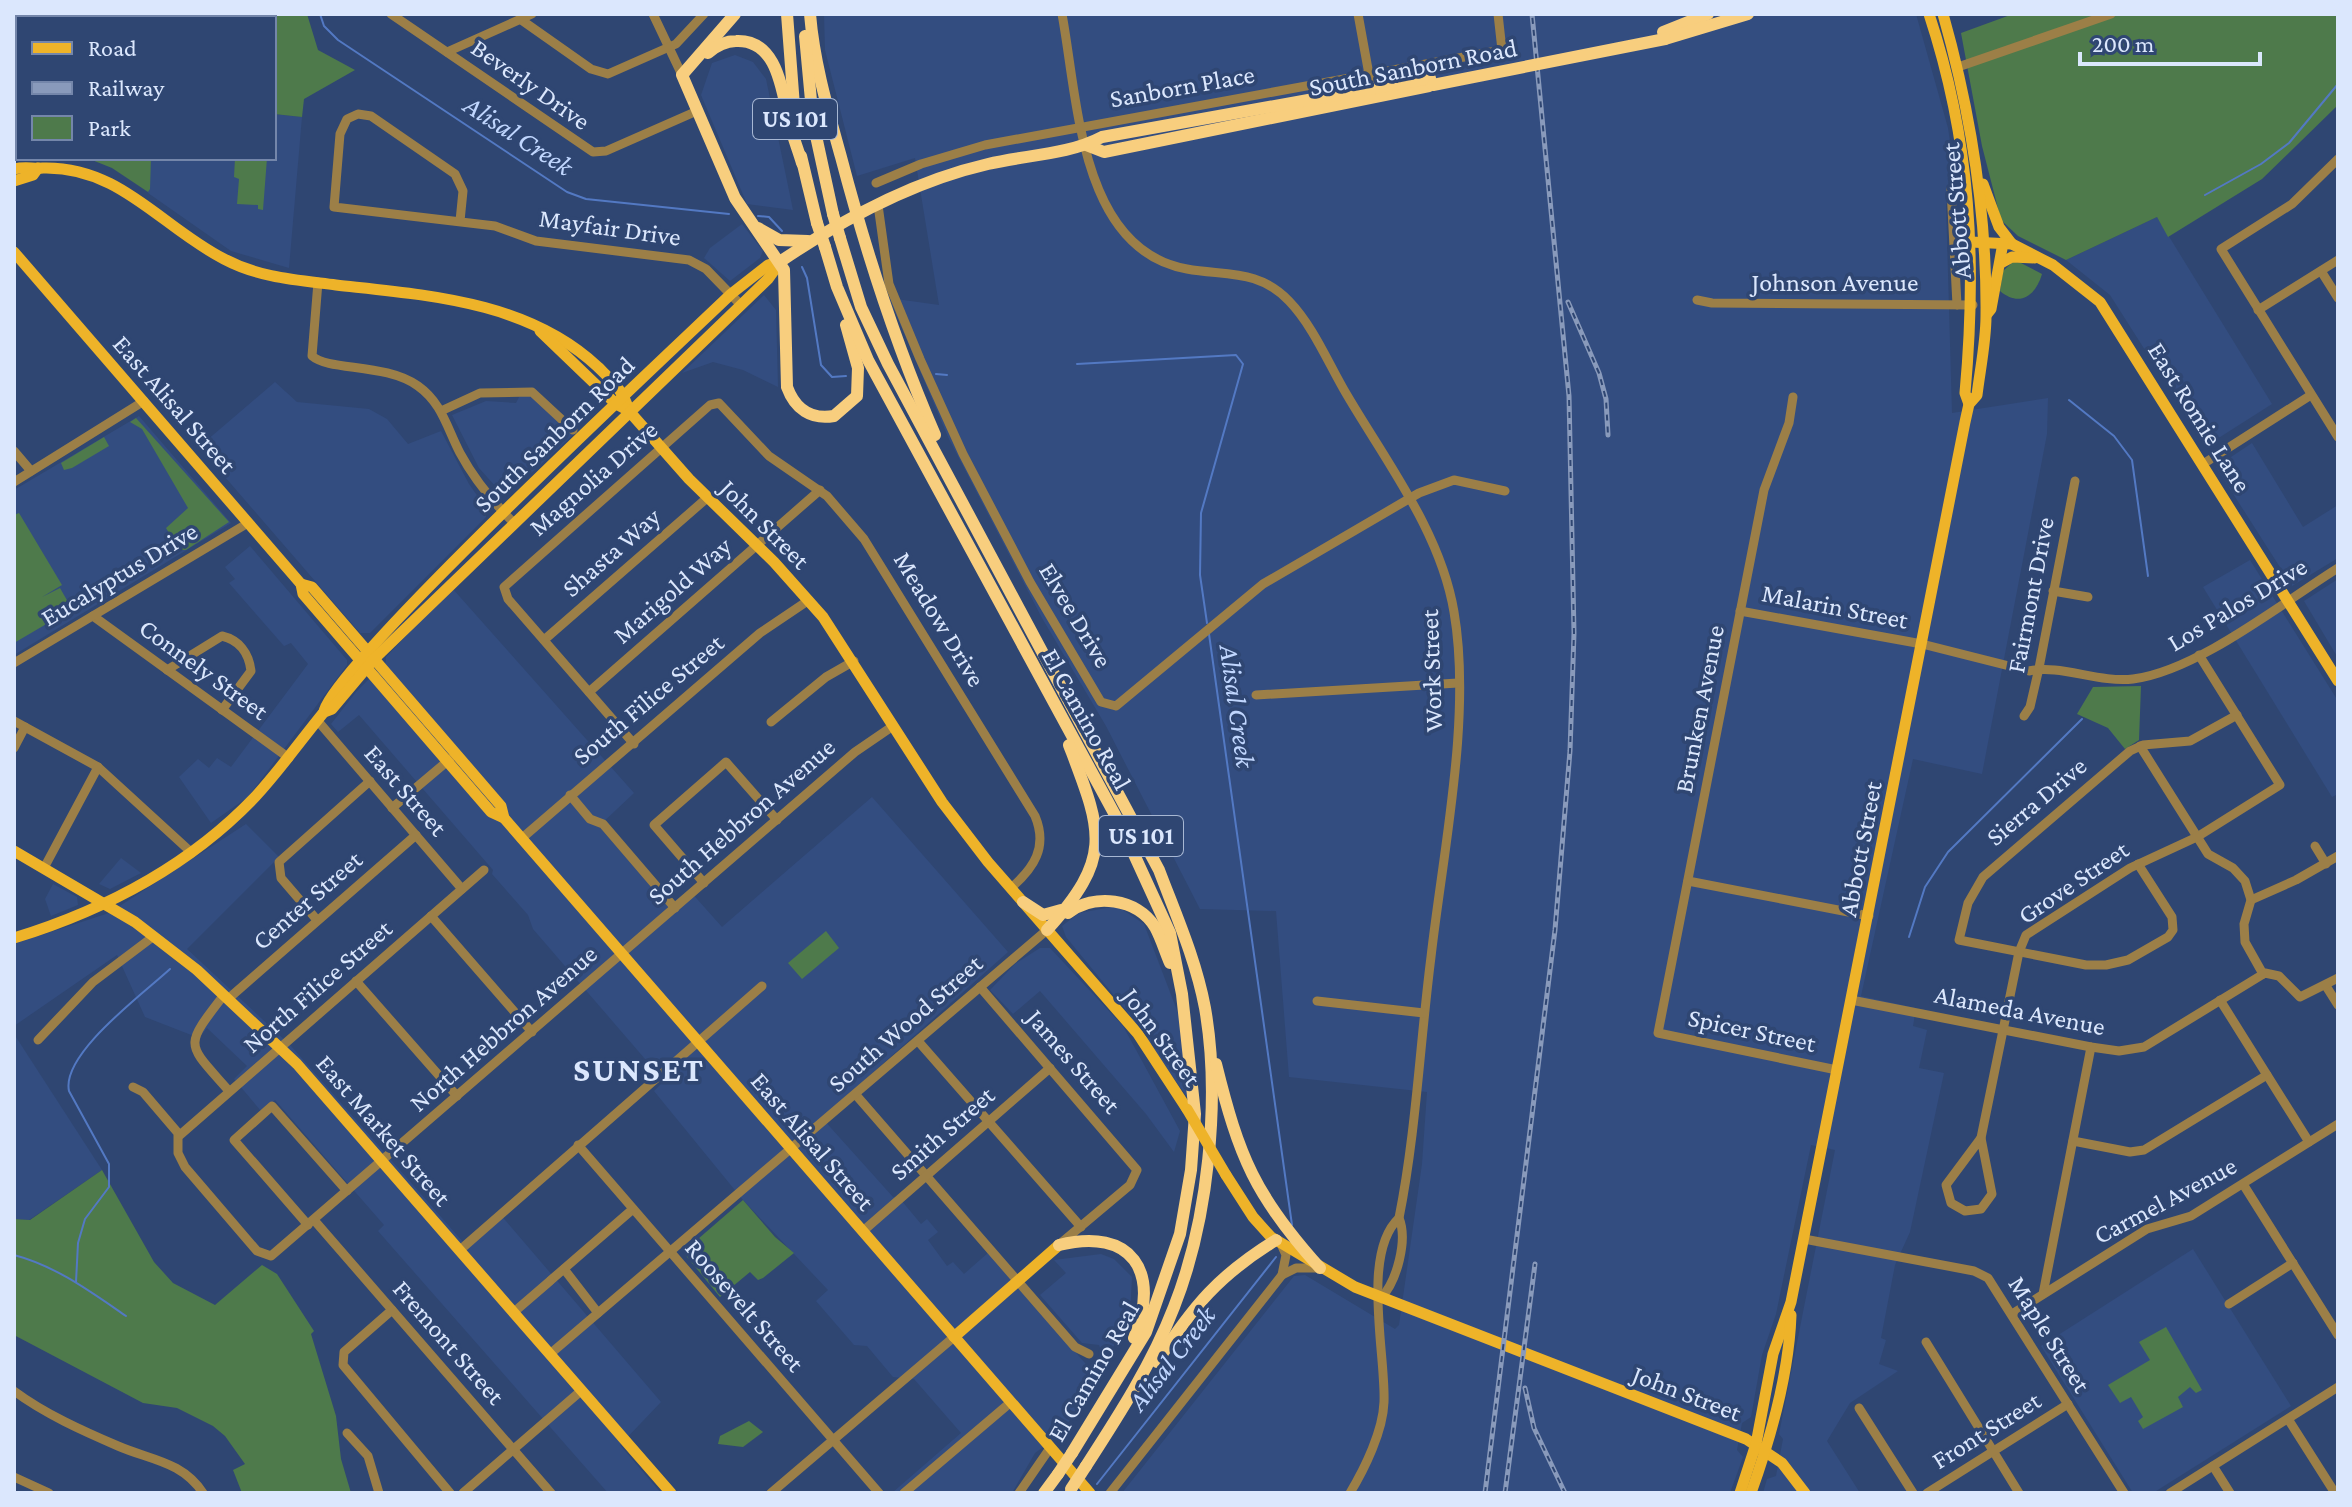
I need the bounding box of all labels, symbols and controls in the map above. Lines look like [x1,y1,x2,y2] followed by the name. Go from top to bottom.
[16,16,276,160] legend
[2080,16,2260,66] scale bar
[2092,30,2154,57] text: 200 m
[466,33,596,136] street label: Beverly Drive
[1307,33,1520,102] street label: South Sanborn Road
[88,34,137,61] text: Road
[1107,59,1257,113] street label: Sanborn Place
[88,74,165,101] text: Railway
[457,88,580,183] water label: Alisal Creek
[753,99,837,139] road number: US 101
[88,114,131,141] text: Park
[1936,141,1977,281] street label: Abbott Street
[537,203,683,252] street label: Mayfair Drive
[1749,268,1919,297] street label: Johnson Avenue
[107,329,243,479] street label: East Alisal Street
[2142,337,2257,498] street label: East Romie Lane
[468,350,641,518] street label: South Sanborn Road
[523,415,663,542] street label: Magnolia Drive
[713,472,816,575] street label: John Street
[556,501,667,603] street label: Shasta Way
[2001,515,2060,675] street label: Fairmont Drive
[36,516,203,632] street label: Eucalyptus Drive
[607,531,738,650] street label: Marigold Way
[888,547,991,692] street label: Meadow Drive
[2162,552,2312,657] street label: Los Palos Drive
[1033,558,1118,673] street label: Elvee Drive
[1759,578,1911,635] street label: Malarin Street
[1415,609,1448,733] street label: Work Street
[134,613,274,726] street label: Connely Street
[1669,623,1730,795] street label: Brunken Avenue
[567,628,730,771] street label: South Filice Street
[1213,641,1262,771] water label: Alisal Creek
[1036,644,1137,795] street label: El Camino Real
[642,732,841,911] street label: South Hebbron Avenue
[358,739,453,842] street label: East Street
[1980,751,2092,852] street label: Sierra Drive
[1833,779,1888,919] street label: Abbott Street
[1099,816,1183,856] road number: US 101
[2013,835,2134,930] street label: Grove Street
[247,845,368,956] street label: Center Street
[237,914,398,1059] street label: North Filice Street
[404,939,603,1118] street label: North Hebbron Avenue
[822,948,988,1098] street label: South Wood Street
[1932,980,2108,1041] street label: Alameda Avenue
[1115,981,1207,1092] street label: John Street
[1019,1002,1127,1119] street label: James Street
[1685,1003,1819,1058] street label: Spicer Street
[310,1049,457,1212] street label: East Market Street
[573,1051,705,1088] district label: SUNSET
[745,1066,881,1216] street label: East Alisal Street
[884,1080,1001,1186] street label: Smith Street
[2089,1151,2241,1250] street label: Carmel Avenue
[679,1233,810,1378] street label: Roosevelt Street
[2002,1271,2097,1398] street label: Maple Street
[387,1274,511,1411] street label: Fremont Street
[1042,1296,1145,1446] street label: El Camino Real
[1120,1299,1223,1418] water label: Alisal Creek
[1626,1359,1746,1428] street label: John Street
[1927,1385,2046,1475] street label: Front Street

